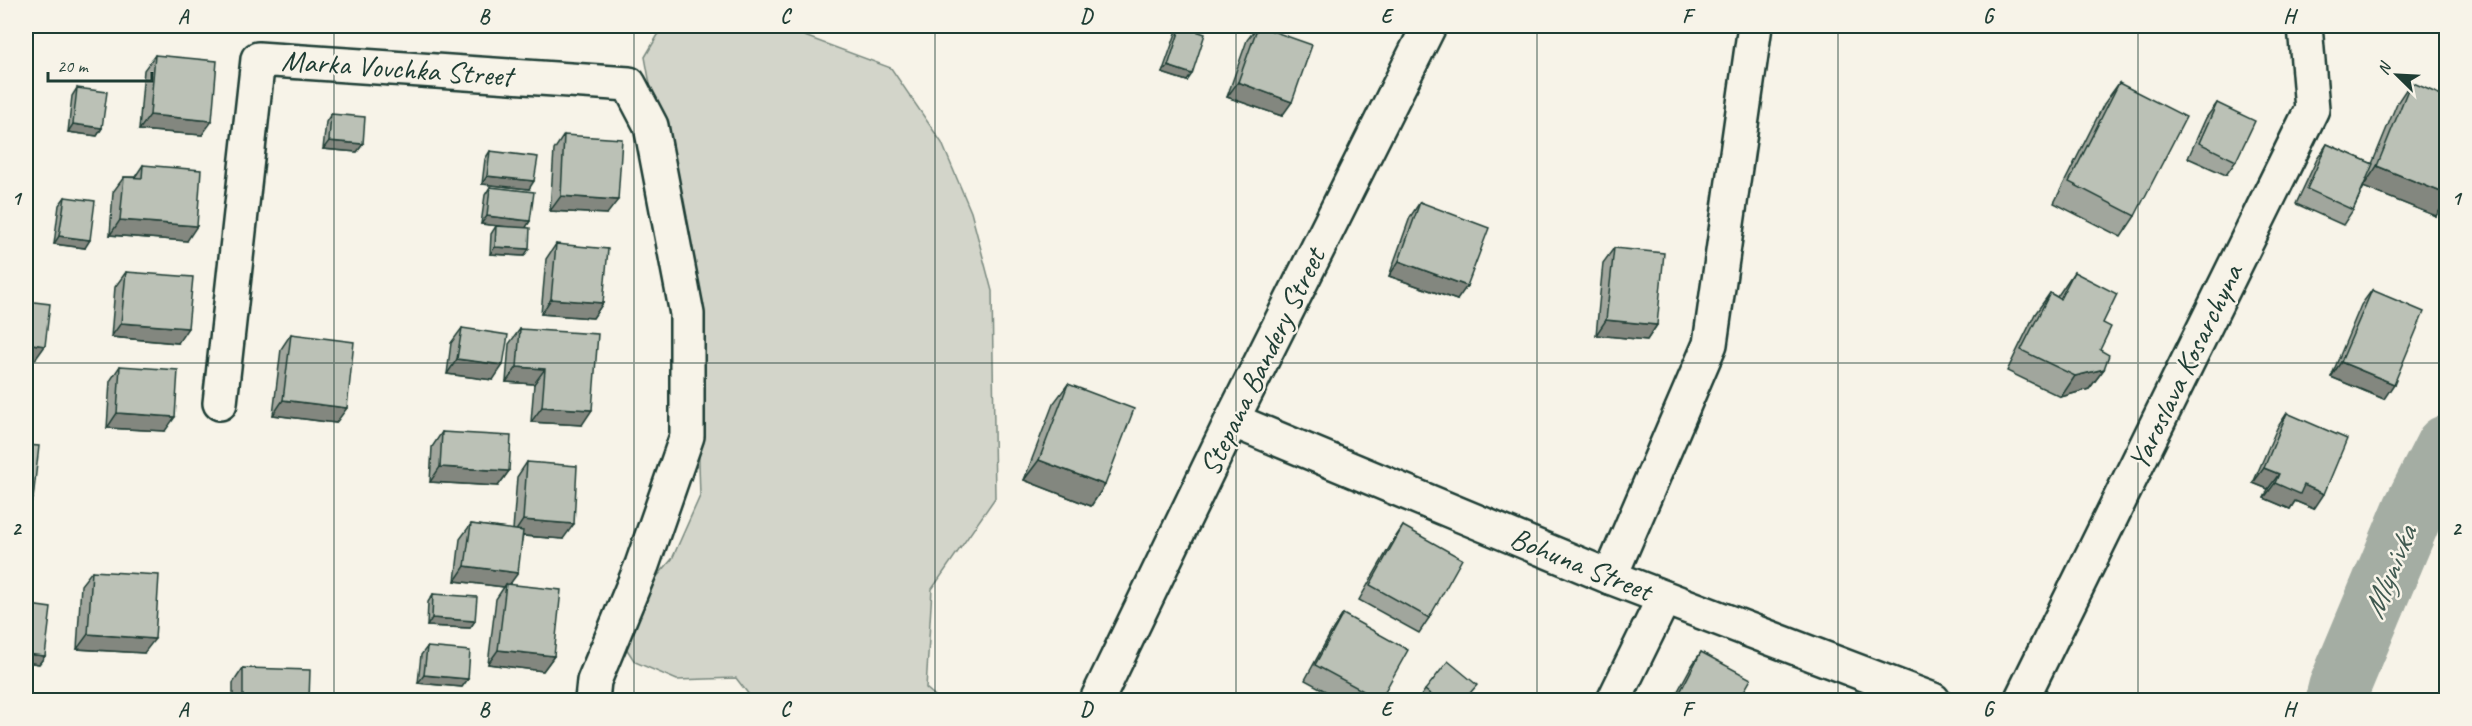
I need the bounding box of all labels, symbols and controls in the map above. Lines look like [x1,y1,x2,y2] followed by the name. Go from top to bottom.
[178,4,190,29] text: A
[479,4,491,29] text: B
[780,4,792,29] text: C
[1080,4,1094,29] text: D
[1381,4,1395,29] text: E
[1682,4,1696,29] text: F
[1983,4,1996,29] text: G
[2283,4,2298,29] text: H
[280,41,518,95] street label: Marka Vovchka Street
[48,45,152,83] scale bar
[2367,45,2427,105] north arrow
[57,55,90,77] text: 20 m
[2373,58,2397,78] text: N
[12,186,23,211] text: 1
[2452,186,2463,211] text: 1
[1191,239,1335,482] street label: Stepana Bandery Street
[2119,256,2252,476] street label: Yaroslava Kosarchyna
[12,516,23,541] text: 2
[2452,516,2463,541] text: 2
[2353,517,2428,624] water label: Mlynivka
[1505,518,1660,611] street label: Bohuna Street
[178,697,190,722] text: A
[479,697,491,722] text: B
[780,697,792,722] text: C
[1080,697,1094,722] text: D
[1381,697,1395,722] text: E
[1682,697,1696,722] text: F
[1983,697,1996,722] text: G
[2283,697,2298,722] text: H

